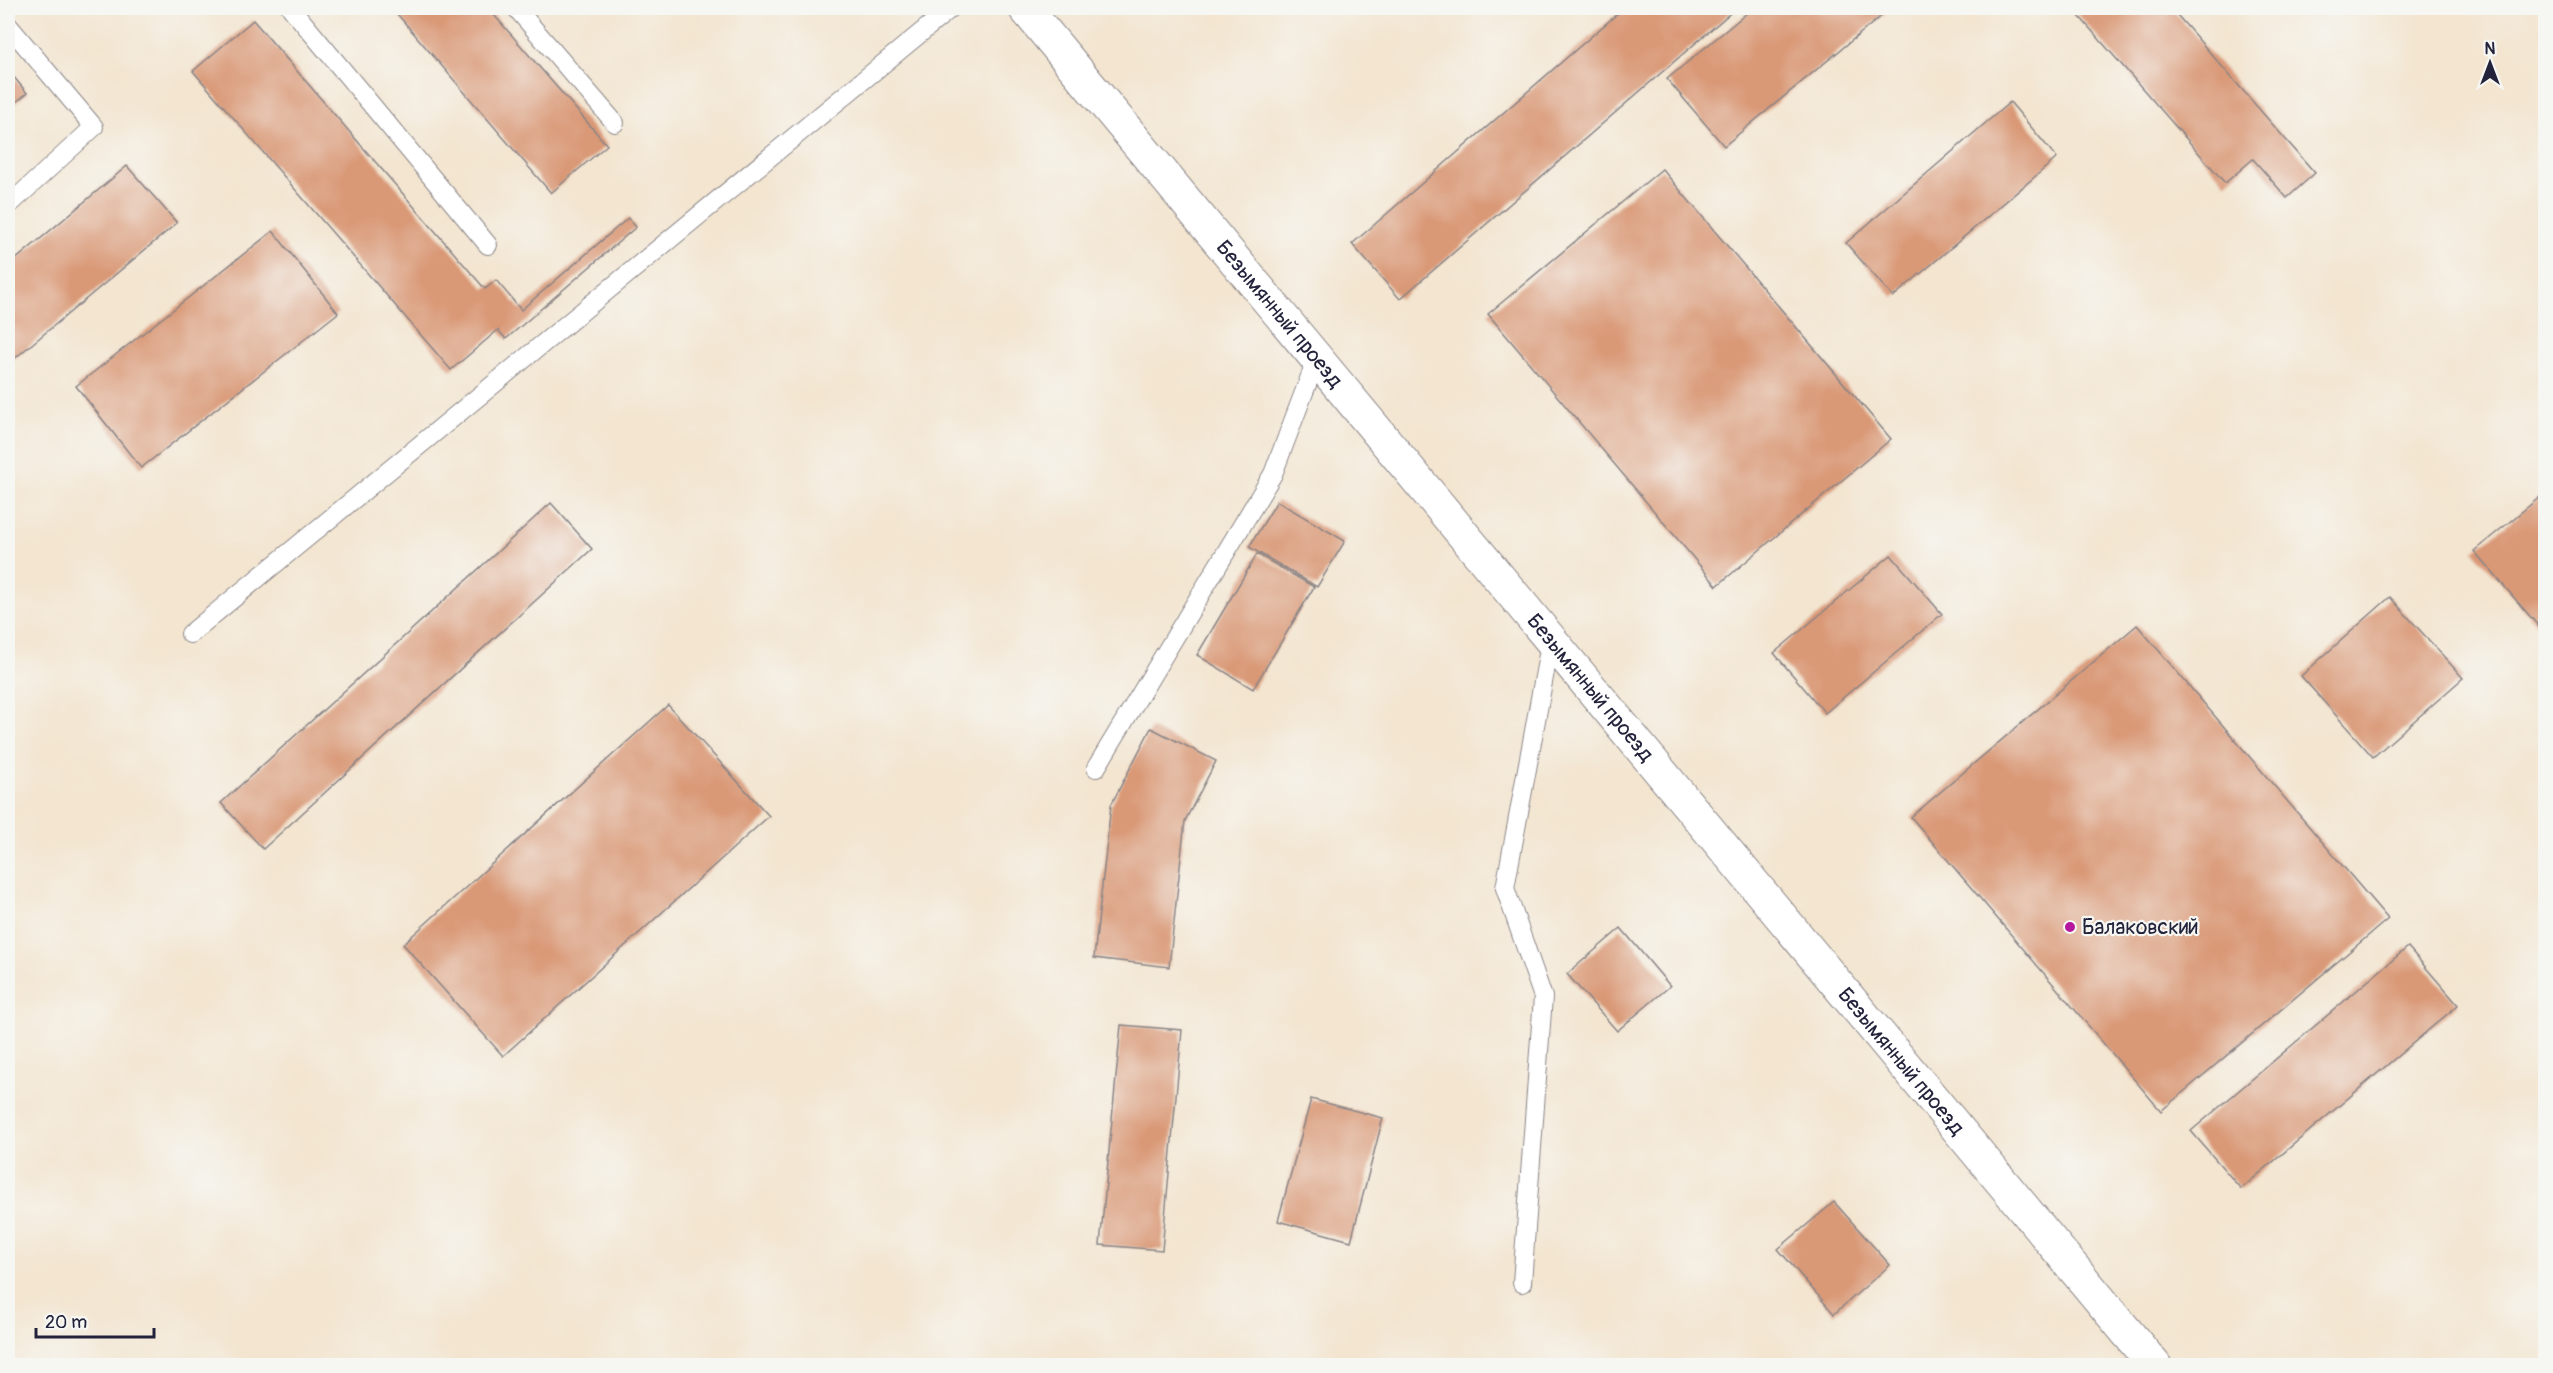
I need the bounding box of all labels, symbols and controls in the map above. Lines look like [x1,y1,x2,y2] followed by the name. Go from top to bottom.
[2460,33,2520,93] north arrow
[2485,39,2496,59] text: N
[1210,235,1349,394] street label: Безымянный проезд
[1521,608,1660,768] street label: Безымянный проезд
[2082,914,2199,941] place label: Балаковский
[2063,920,2077,934] marker: Балаковский
[1832,982,1971,1141] street label: Безымянный проезд
[36,1301,154,1339] scale bar
[45,1311,87,1334] text: 20 m

